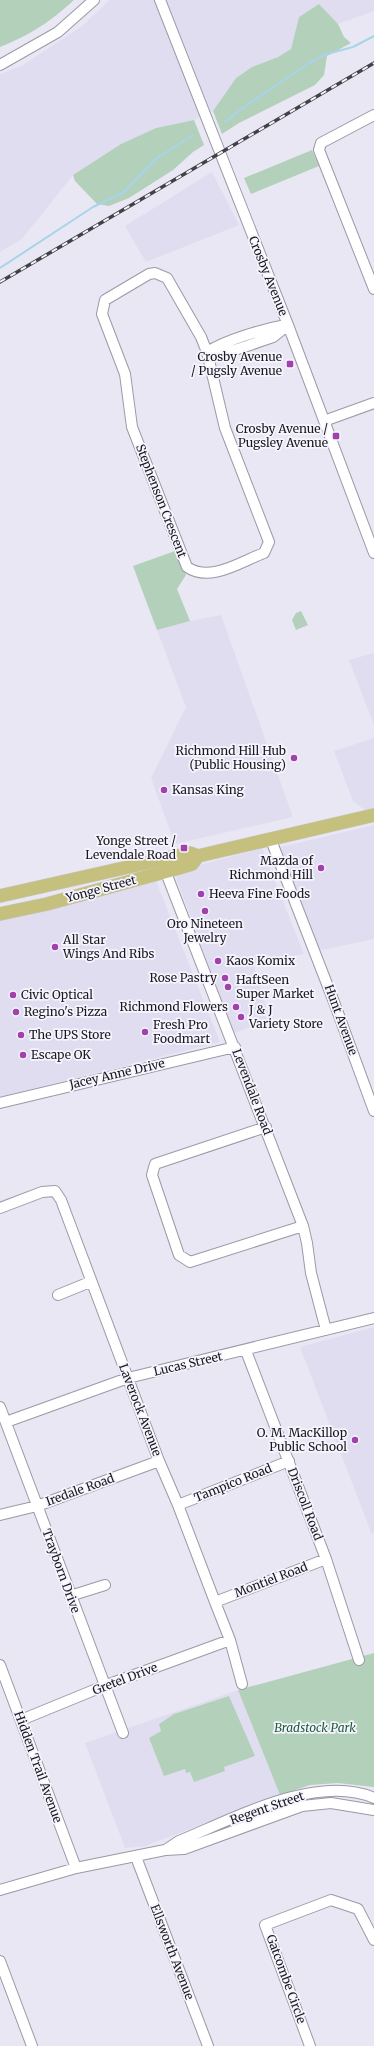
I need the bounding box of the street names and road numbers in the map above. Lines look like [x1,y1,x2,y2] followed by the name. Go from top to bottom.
[246,234,291,318] street label: Crosby Avenue
[133,442,190,560] street label: Stephenson Crescent
[63,872,138,905] street label: Yonge Street
[322,982,361,1057] street label: Hunt Avenue
[229,1047,276,1137] street label: Levendale Road
[67,1055,166,1092] street label: Jacey Anne Drive
[152,1348,224,1379] street label: Lucas Street
[116,1361,165,1458] street label: Laverock Avenue
[192,1460,274,1505] street label: Tampico Road
[285,1465,326,1542] street label: Driscoll Road
[44,1470,116,1509] street label: Iredale Road
[39,1527,84,1615] street label: Trayborn Drive
[232,1559,310,1600] street label: Montiel Road
[90,1659,159,1698] street label: Gretel Drive
[11,1709,66,1825] street label: Hidden Trail Avenue
[228,1788,306,1827] street label: Regent Street
[147,1902,198,2002] street label: Ellsworth Avenue
[263,1932,309,2025] street label: Gatcombe Circle

